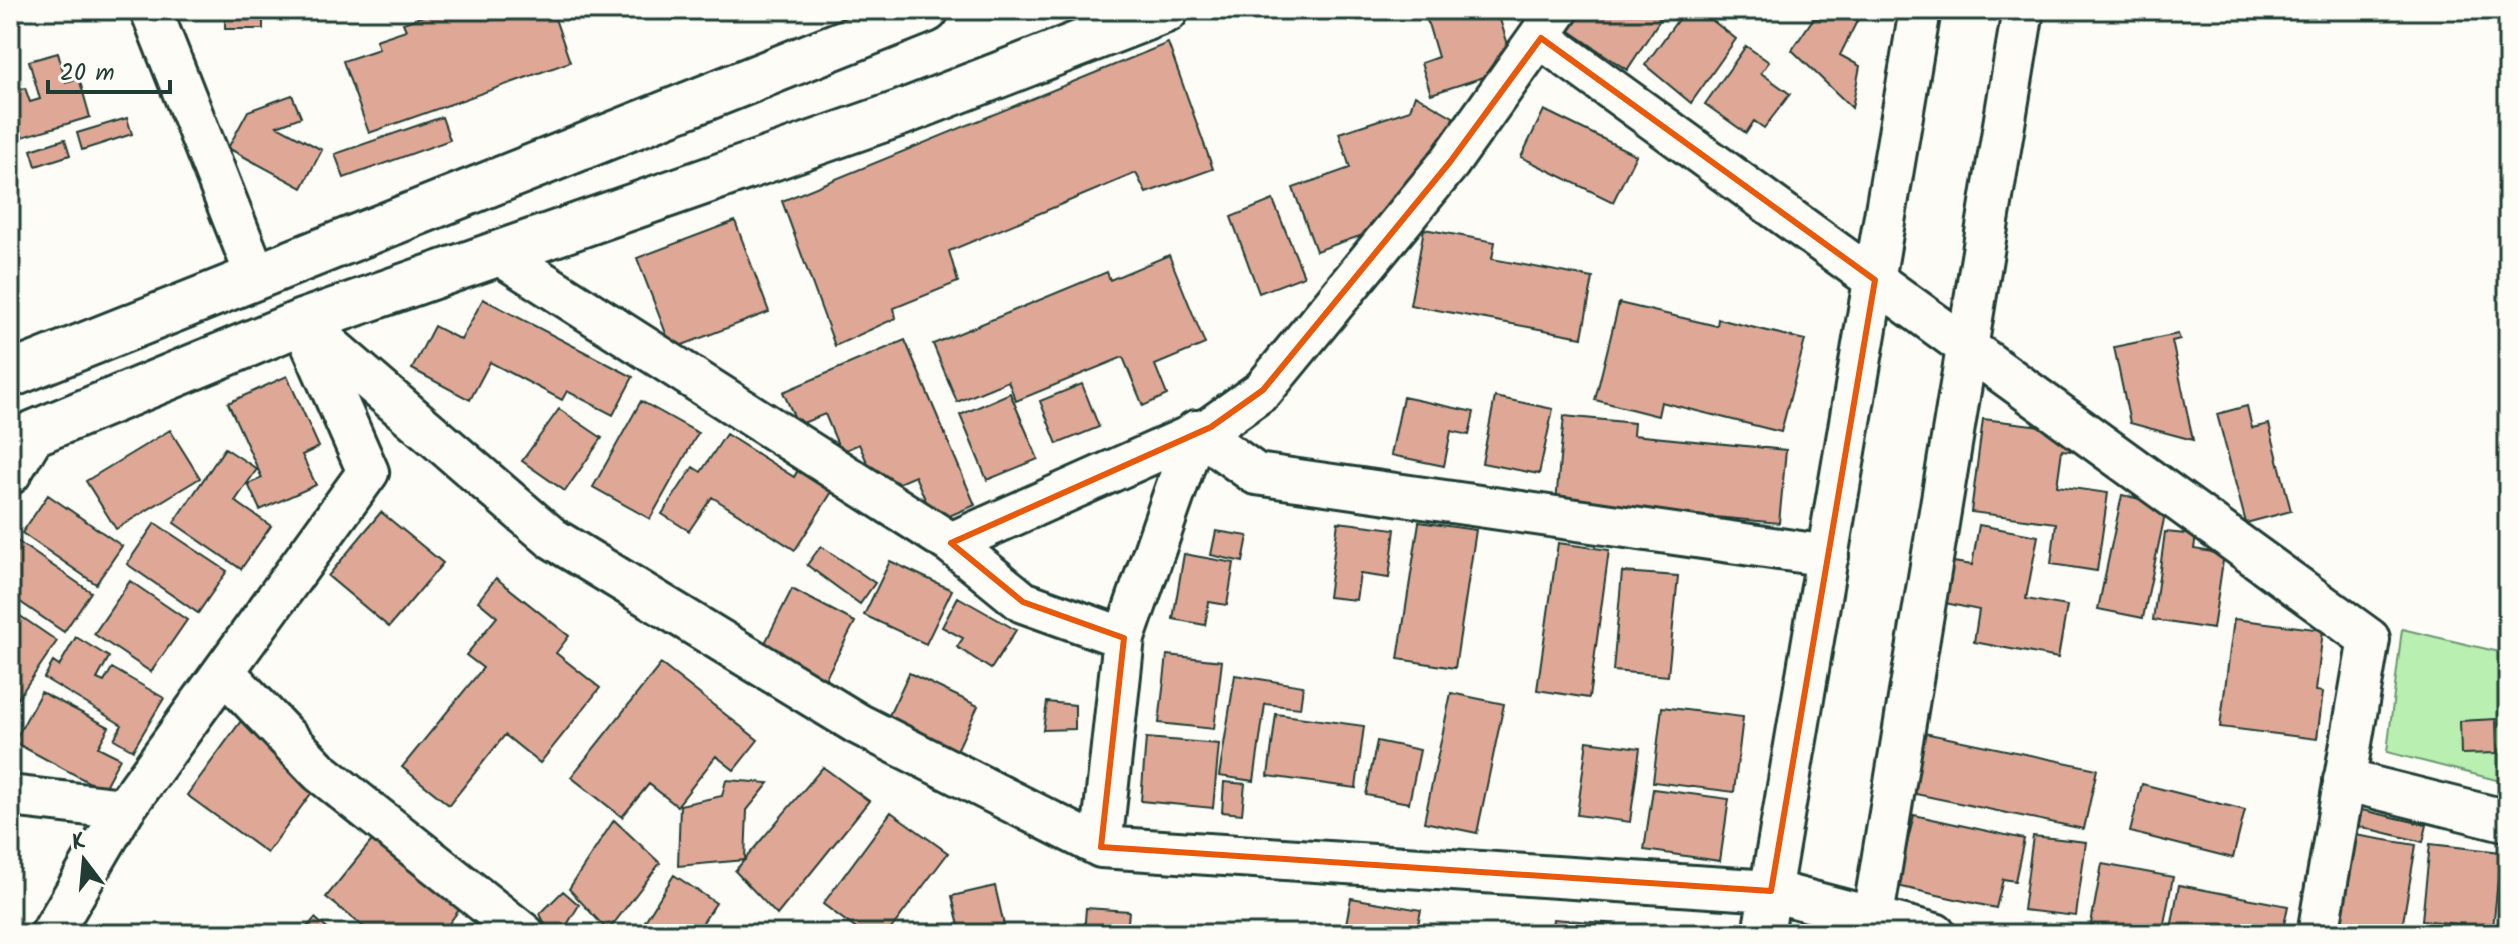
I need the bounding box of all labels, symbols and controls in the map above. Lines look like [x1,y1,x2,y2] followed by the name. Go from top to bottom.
[48,44,170,94] scale bar
[60,54,115,93] text: 20 m
[44,820,124,900] north arrow
[68,825,90,862] text: K

